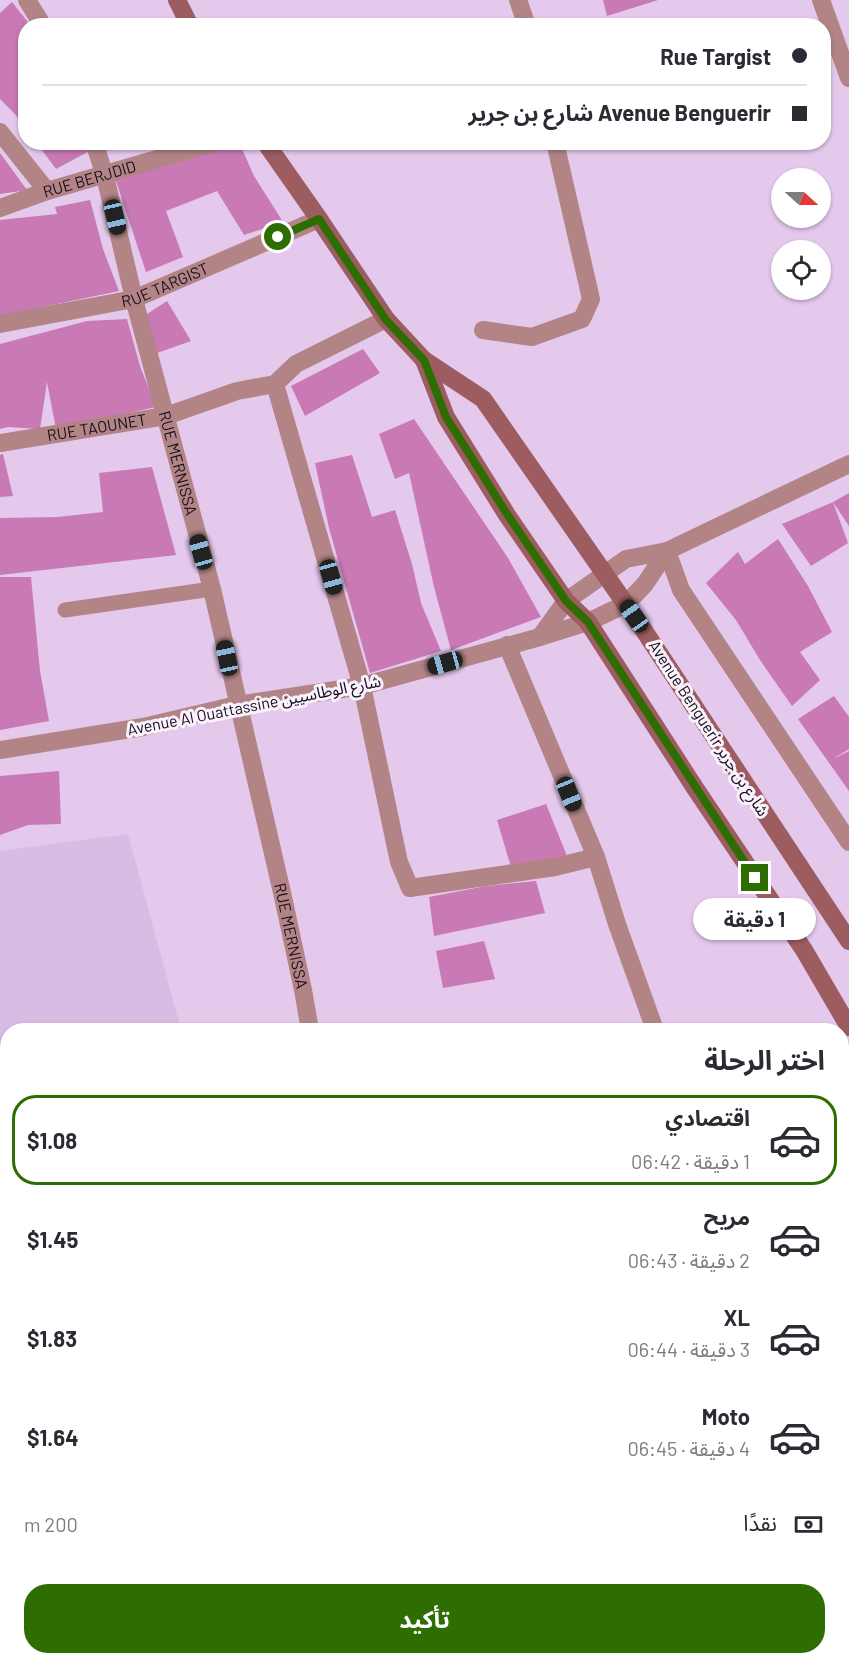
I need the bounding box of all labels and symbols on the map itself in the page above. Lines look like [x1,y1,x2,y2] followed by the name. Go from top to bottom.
[41,156,138,201] street label: RUE BERJDID
[771,168,831,228] north arrow
[102,197,128,237] car
[264,223,291,250] route start
[120,258,211,310] street label: RUE TARGIST
[46,409,148,444] street label: RUE TAOUNET
[155,409,202,518] street label: RUE MERNISSA
[187,532,215,572] car
[317,557,345,597] car
[616,596,652,636] car
[642,636,773,821] street label: Avenue Benguerir شارع بن جرير
[214,639,240,677] car
[425,649,465,677] car
[125,671,383,742] street label: Avenue Al Ouattassine شارع الوطاسيين
[554,774,584,814] car
[741,864,768,891] route end
[271,881,312,990] street label: RUE MERNISSA
[694,899,816,941] callout: 1 دقيقة

